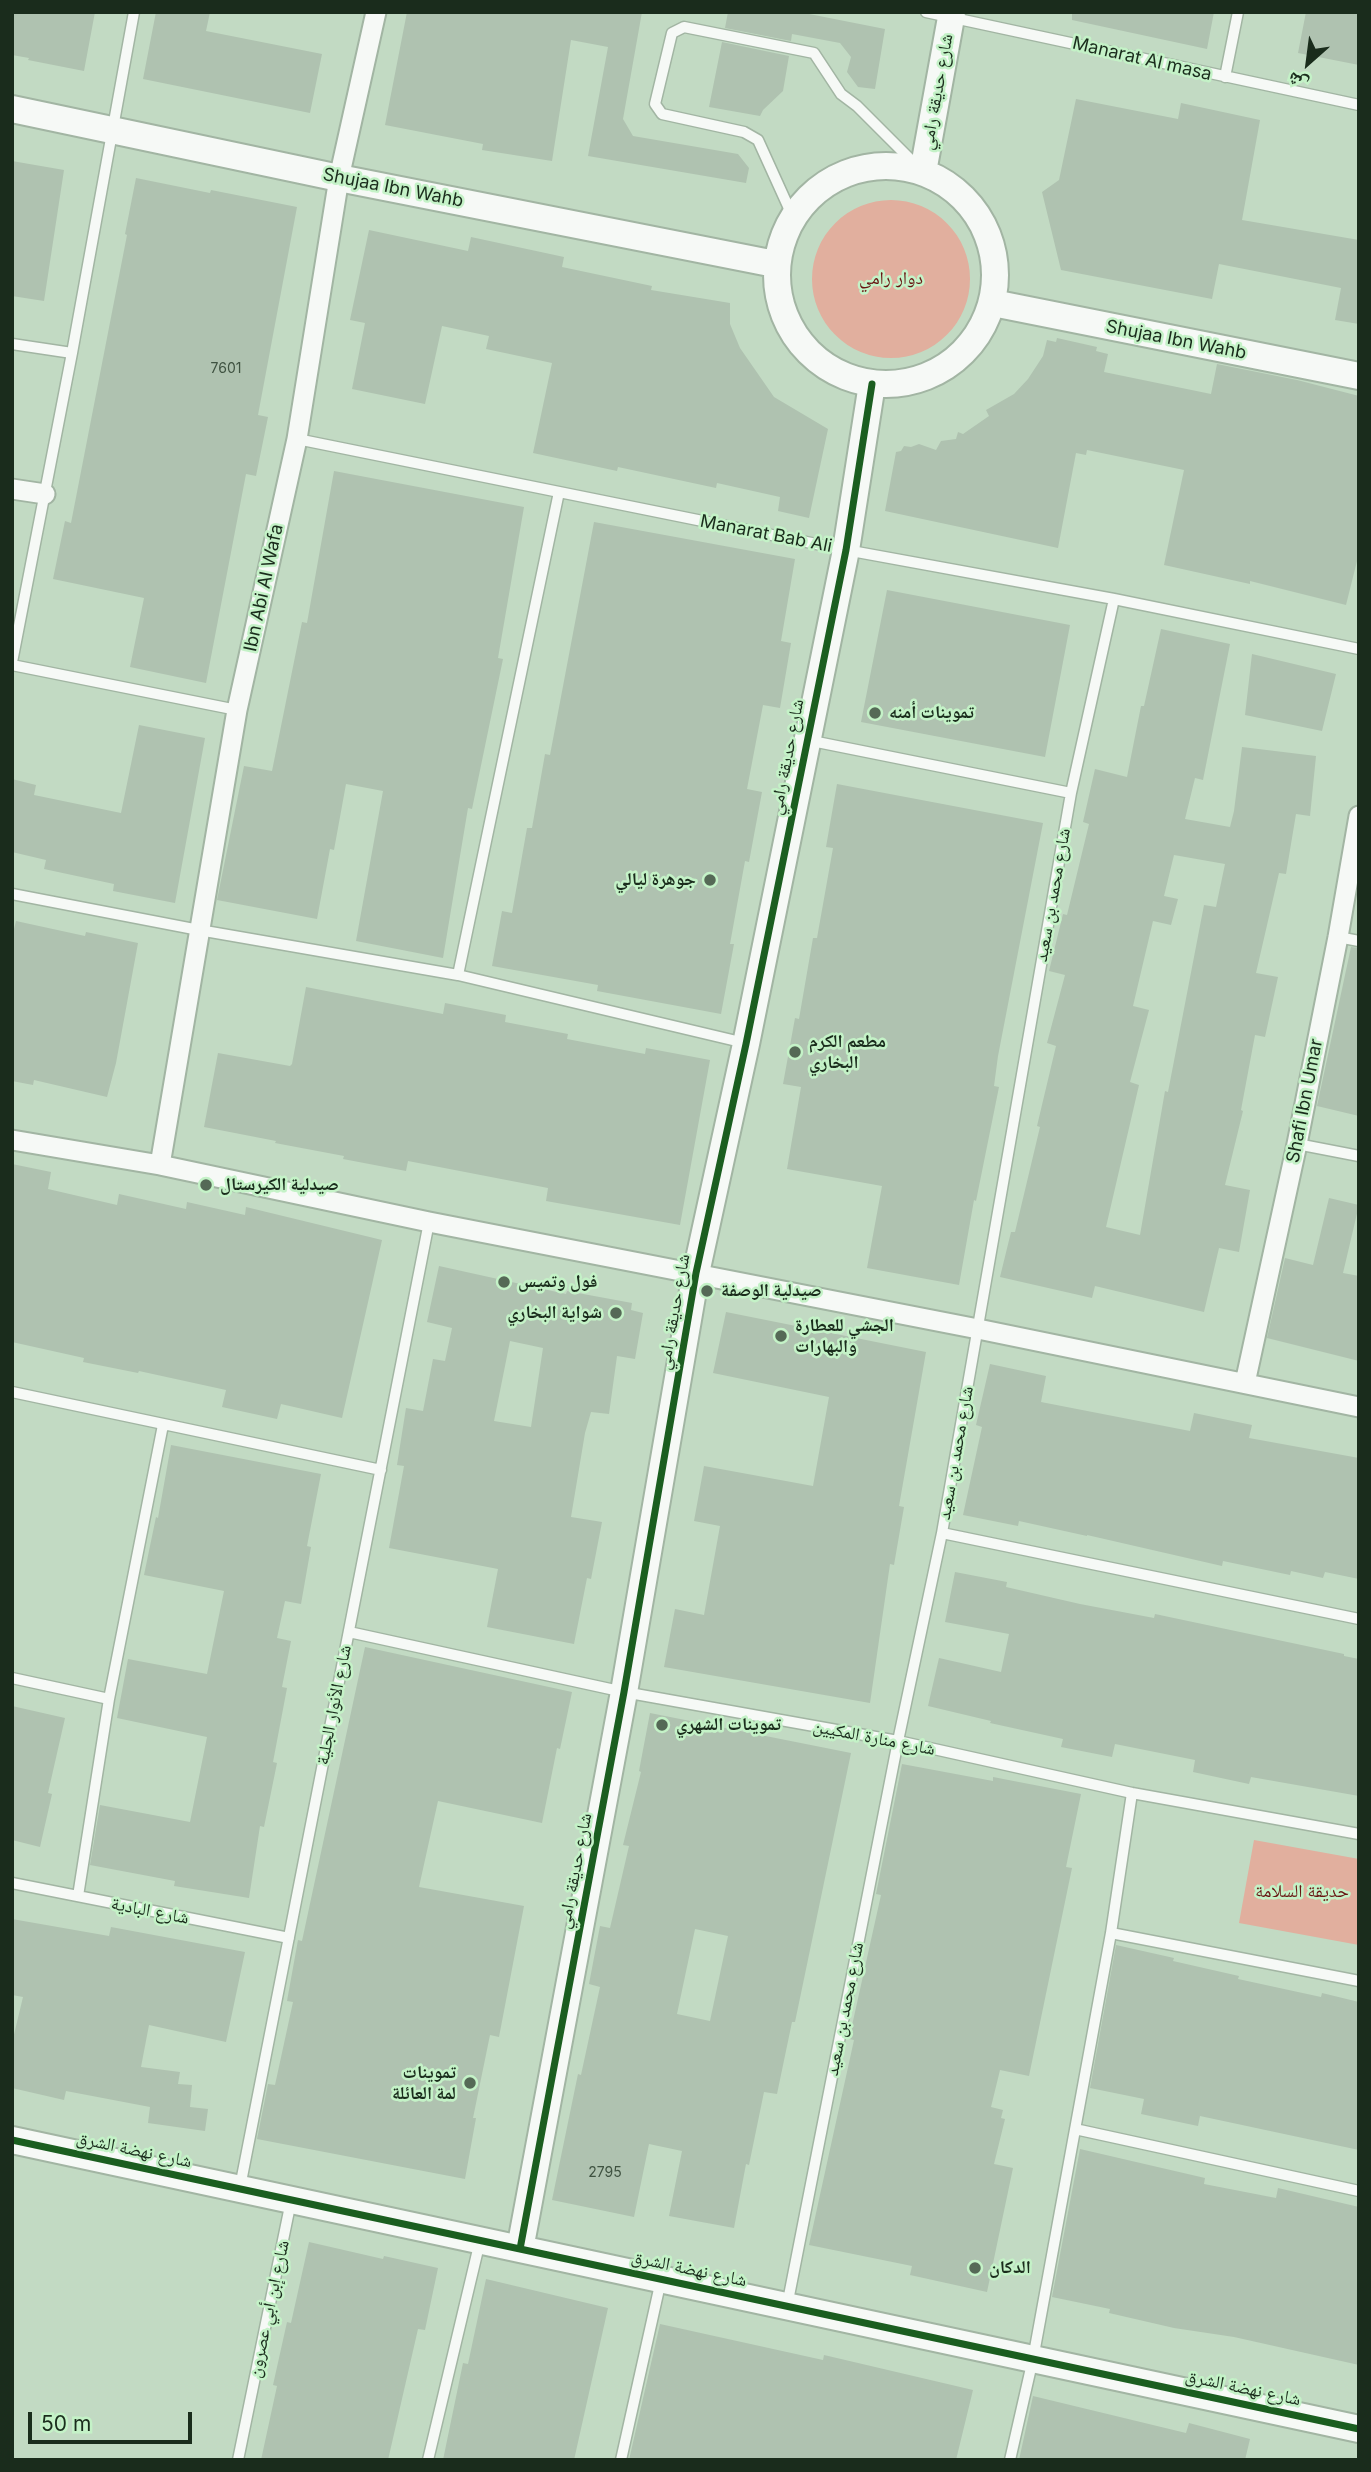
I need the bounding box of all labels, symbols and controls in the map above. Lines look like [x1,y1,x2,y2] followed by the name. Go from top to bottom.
[1273,28,1343,98] north arrow
[916,32,958,152] street label: شارع حديقة رامي
[1070,32,1214,86] street label: Manarat Al masa
[1284,67,1312,97] text: ش
[321,164,465,212] street label: Shujaa Ibn Wahb
[859,268,923,290] park label: دوار رامي
[1104,316,1248,364] street label: Shujaa Ibn Wahb
[211,361,241,377] house number: 7601
[698,511,834,557] street label: Manarat Bab Ali
[240,522,288,654] street label: Ibn Abi Al Wafa
[765,697,809,817] street label: شارع حديقة رامي
[889,702,974,724] place label: تموينات أمنه
[867,705,883,721] marker: تموينات أمنه
[1031,826,1075,964] street label: شارع محمد بن سعيد
[615,869,696,891] place label: جوهرة ليالي
[702,872,718,888] marker: جوهرة ليالي
[809,1031,886,1074] place label: مطعم الكرم البخاري
[1282,1037,1328,1165] street label: Shafi Ibn Umar
[787,1044,803,1060] marker: مطعم الكرم البخاري
[220,1174,339,1196] place label: صيدلية الكيرستال
[198,1177,214,1193] marker: صيدلية الكيرستال
[653,1252,695,1372] street label: شارع حديقة رامي
[518,1271,597,1293] place label: فول وتميس
[496,1274,512,1290] marker: فول وتميس
[721,1280,821,1302] place label: صيدلية الوصفة
[699,1283,715,1299] marker: صيدلية الوصفة
[507,1302,602,1324] place label: شواية البخاري
[608,1305,624,1321] marker: شواية البخاري
[795,1315,894,1358] place label: الجشي للعطارة والبهارات
[773,1328,789,1344] marker: الجشي للعطارة والبهارات
[934,1384,978,1522] street label: شارع محمد بن سعيد
[312,1643,356,1767] street label: شارع الأنوار الجلية
[676,1714,781,1736] place label: تموينات الشهري
[811,1716,937,1760] street label: شارع منارة المكيين
[654,1717,670,1733] marker: تموينات الشهري
[553,1811,597,1931] street label: شارع حديقة رامي
[1255,1881,1349,1903] park label: حديقة السلامة
[109,1893,191,1929] street label: شارع البادية
[821,1941,869,2077] street label: شارع محمد بن سعيد
[392,2062,456,2104] place label: تموينات لمة العائلة
[462,2075,478,2091] marker: تموينات لمة العائلة
[74,2127,194,2173] street label: شارع نهضة الشرق
[588,2165,622,2181] house number: 2795
[244,2238,294,2380] street label: شارع إبن أبي عصرون
[629,2246,749,2292] street label: شارع نهضة الشرق
[989,2257,1031,2279] place label: الدكان
[967,2260,983,2276] marker: الدكان
[1183,2365,1303,2411] street label: شارع نهضة الشرق
[32,2398,196,2442] scale bar
[41,2411,91,2436] text: 50 m

